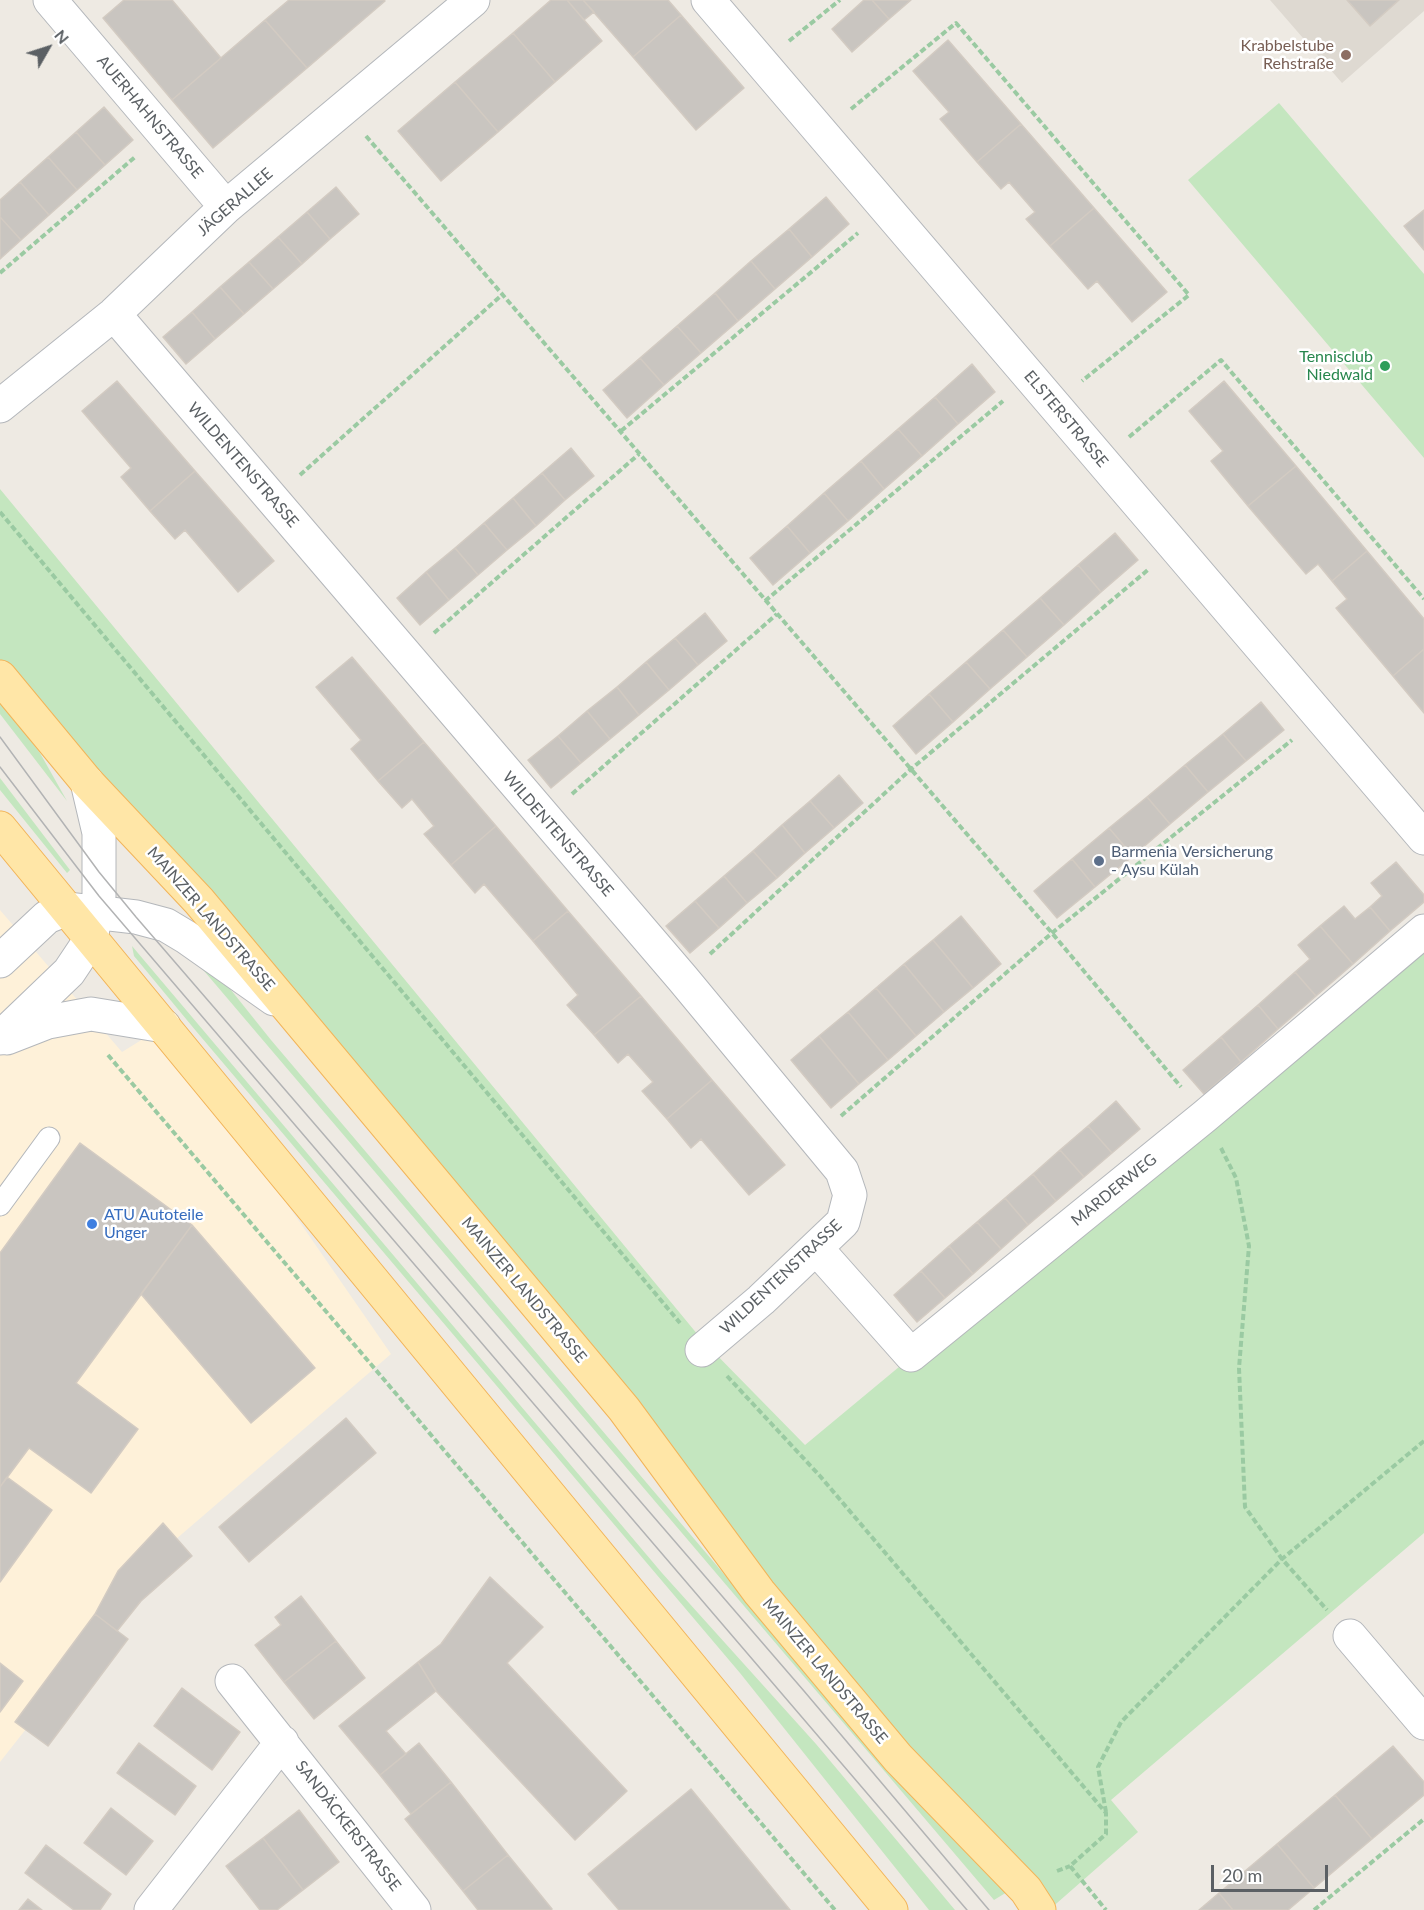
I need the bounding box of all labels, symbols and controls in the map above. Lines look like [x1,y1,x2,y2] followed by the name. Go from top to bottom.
[18,18,78,78] north arrow
[51,26,74,47] text: N
[1241,36,1334,74] place label: Krabbelstube Rehstraße
[1339,48,1353,62] marker: Krabbelstube Rehstraße
[93,52,207,182] street label: AUERHAHNSTRASSE
[193,164,277,240] street label: JÄGERALLEE
[1299,347,1373,385] place label: Tennisclub Niedwald
[1378,359,1392,373] marker: Tennisclub Niedwald
[1020,367,1112,471] street label: ELSTERSTRASSE
[183,399,303,531] street label: WILDENTENSTRASSE
[498,768,618,900] street label: WILDENTENSTRASSE
[1111,842,1273,880] place label: Barmenia Versicherung - Aysu Külah
[143,843,279,995] street label: MAINZER LANDSTRASSE
[1092,854,1106,868] marker: Barmenia Versicherung - Aysu Külah
[1067,1150,1161,1230] street label: MARDERWEG
[104,1205,203,1243] place label: ATU Autoteile Unger
[457,1213,591,1367] street label: MAINZER LANDSTRASSE
[716,1216,846,1338] street label: WILDENTENSTRASSE
[85,1217,99,1231] marker: ATU Autoteile Unger
[758,1594,892,1748] street label: MAINZER LANDSTRASSE
[291,1757,405,1895] street label: SANDÄCKERSTRASSE
[1214,1853,1331,1891] scale bar
[1222,1864,1262,1886] text: 20 m

